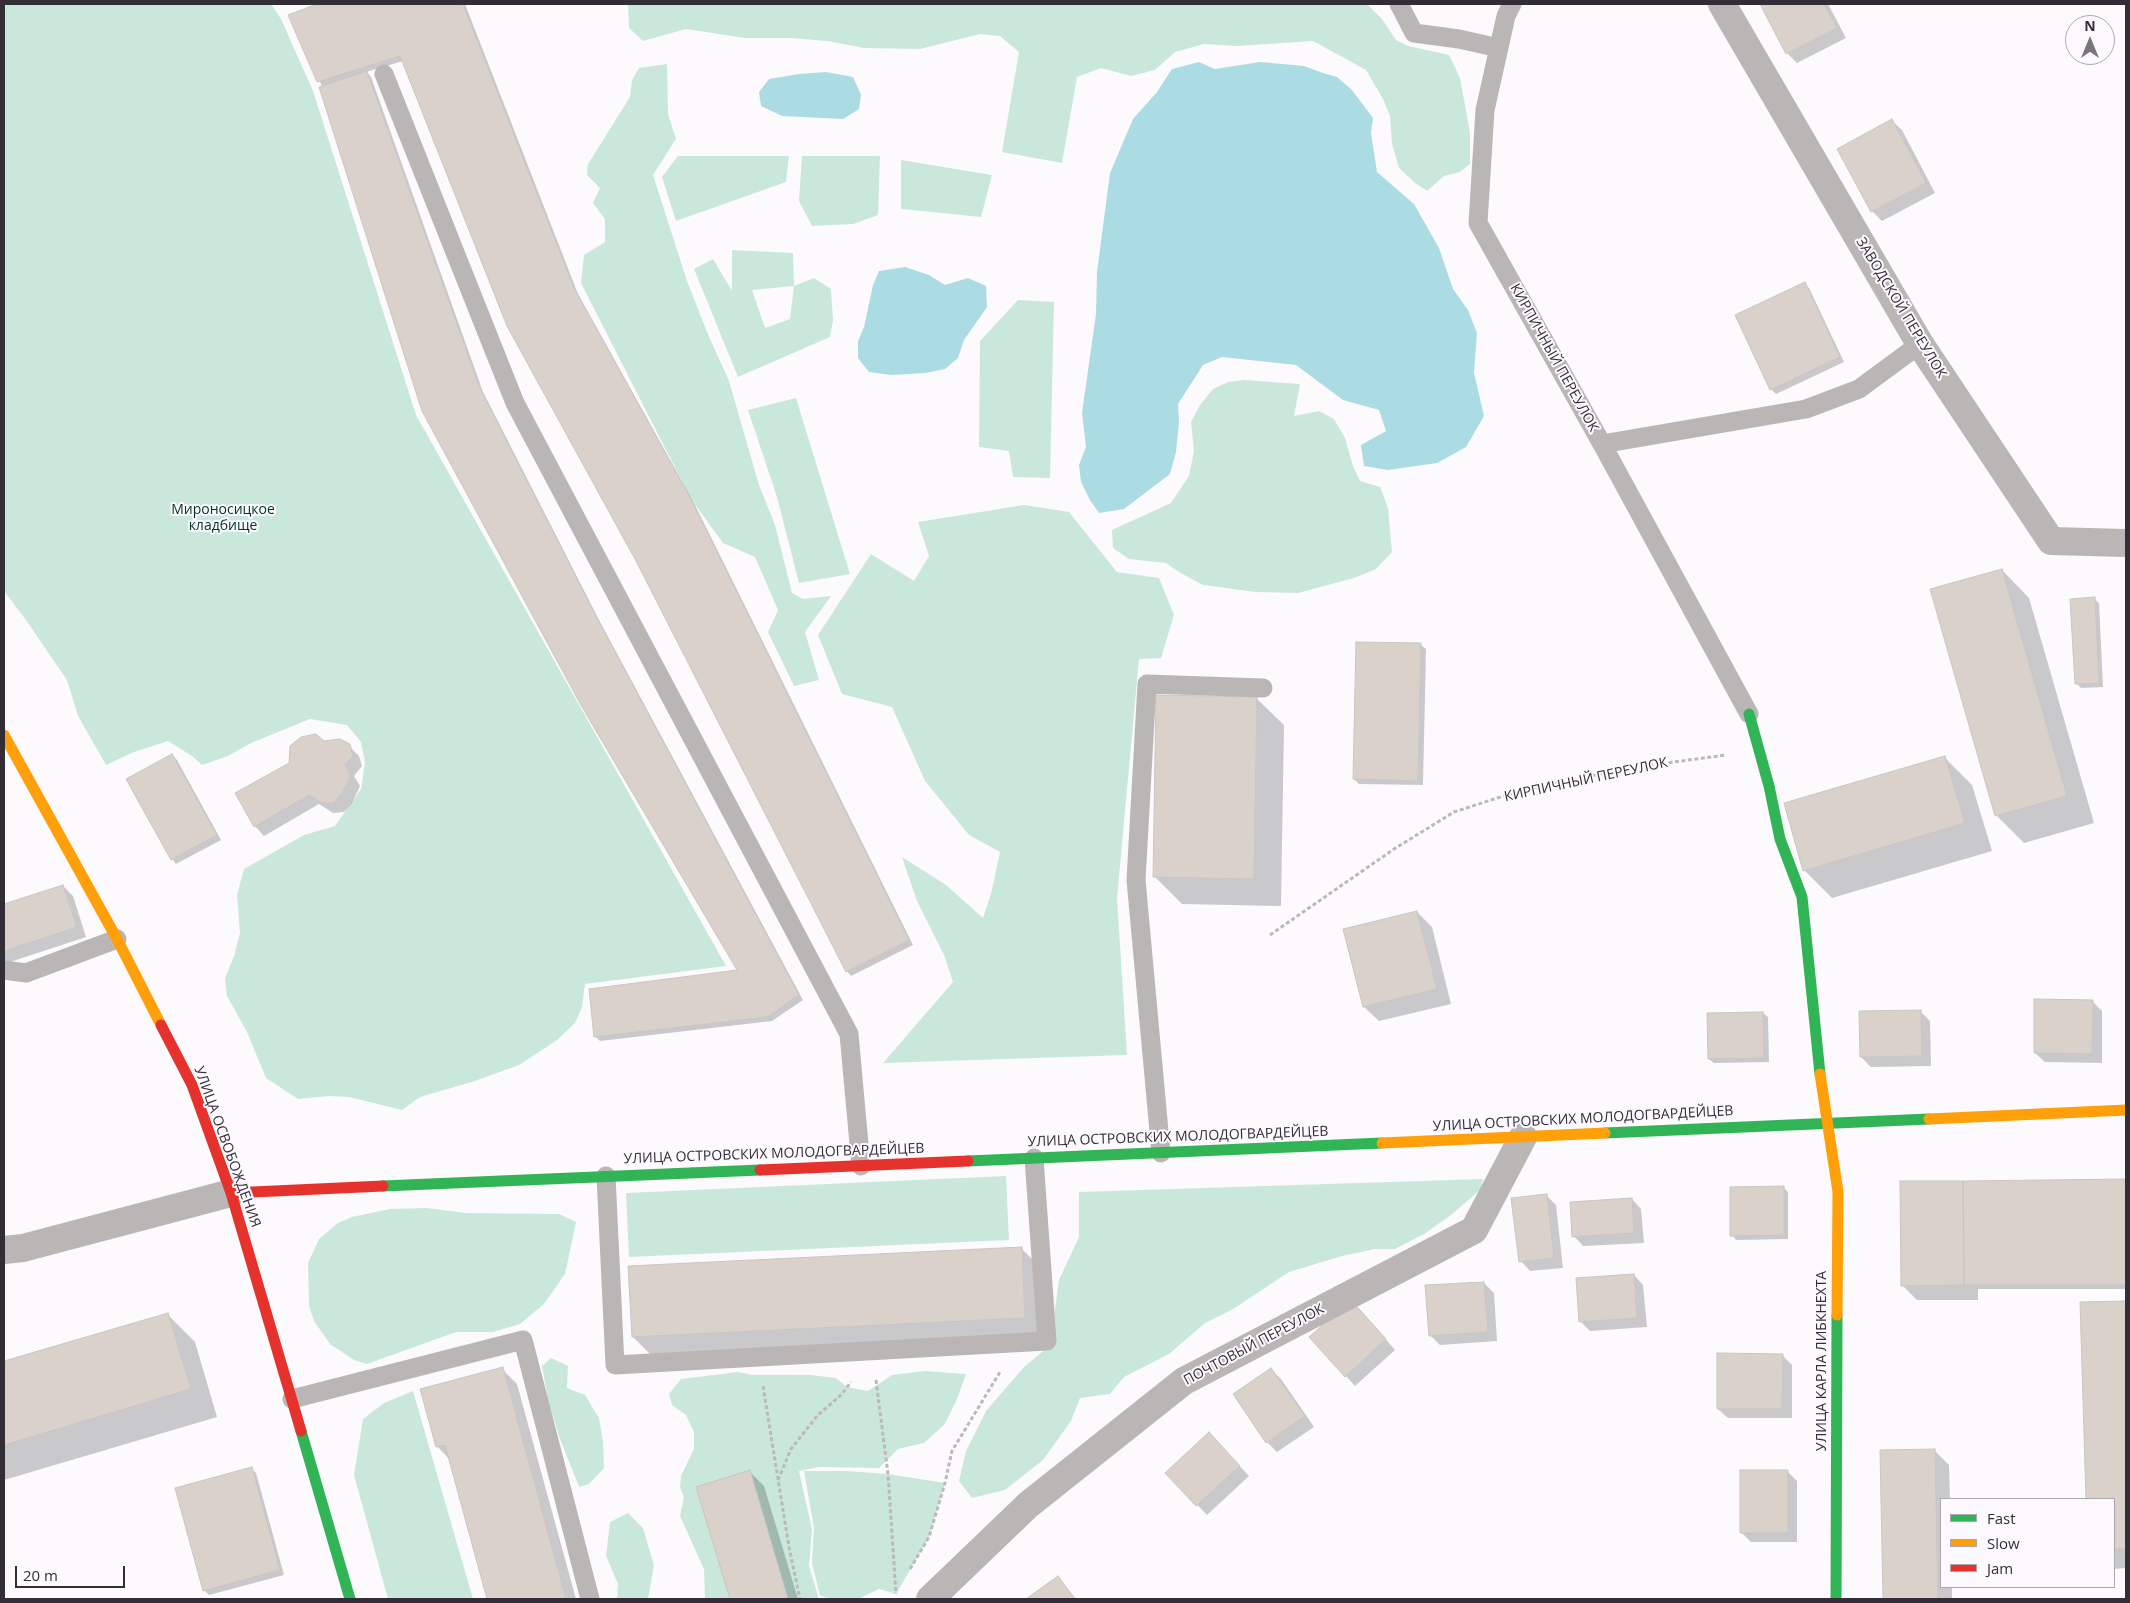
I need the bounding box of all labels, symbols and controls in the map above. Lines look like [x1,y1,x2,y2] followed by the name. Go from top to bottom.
[2065,15,2115,65] north arrow
[2084,16,2096,35] text: N
[1852,235,1950,381] street label: ЗАВОДСКОЙ ПЕРЕУЛОК
[1506,281,1602,435] street label: КИРПИЧНЫЙ ПЕРЕУЛОК
[171,502,275,534] park label: Мироносицкое кладбище
[1503,754,1669,806] street label: КИРПИЧНЫЙ ПЕРЕУЛОК
[190,1064,264,1230] street label: УЛИЦА ОСВОБОЖДЕНИЯ
[1432,1103,1734,1135] street label: УЛИЦА ОСТРОВСКИХ МОЛОДОГВАРДЕЙЦЕВ
[1027,1123,1329,1151] street label: УЛИЦА ОСТРОВСКИХ МОЛОДОГВАРДЕЙЦЕВ
[623,1140,925,1168] street label: УЛИЦА ОСТРОВСКИХ МОЛОДОГВАРДЕЙЦЕВ
[1814,1271,1830,1451] street label: УЛИЦА КАРЛА ЛИБКНЕХТА
[1181,1301,1327,1389] street label: ПОЧТОВЫЙ ПЕРЕУЛОК
[1940,1498,2115,1588] legend
[1987,1508,2016,1528] text: Fast
[1987,1533,2020,1553] text: Slow
[18,1556,128,1588] scale bar
[1987,1558,2013,1578] text: Jam
[23,1565,58,1585] text: 20 m

